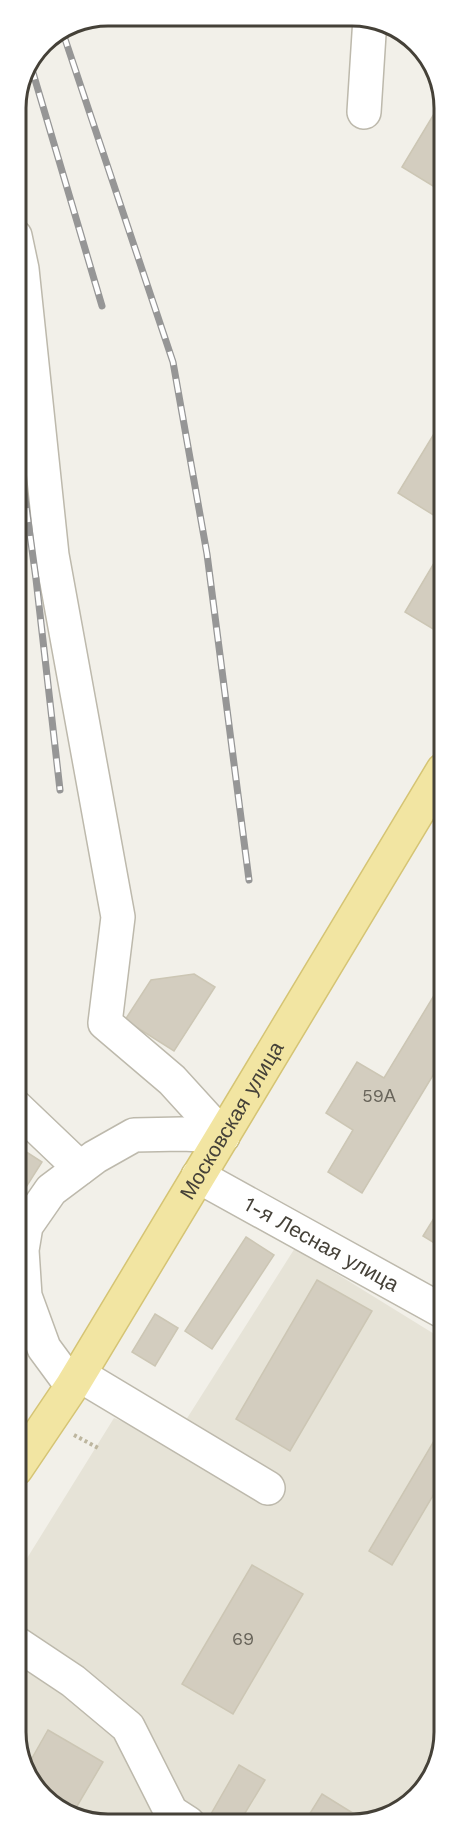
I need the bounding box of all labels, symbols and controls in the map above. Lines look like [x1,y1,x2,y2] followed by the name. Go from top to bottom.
[174,1036,289,1204] street label: Московская улица
[362,1085,396,1106] house number: 59А
[240,1191,404,1297] street label: 1-я Лесная улица
[232,1628,254,1649] house number: 69

